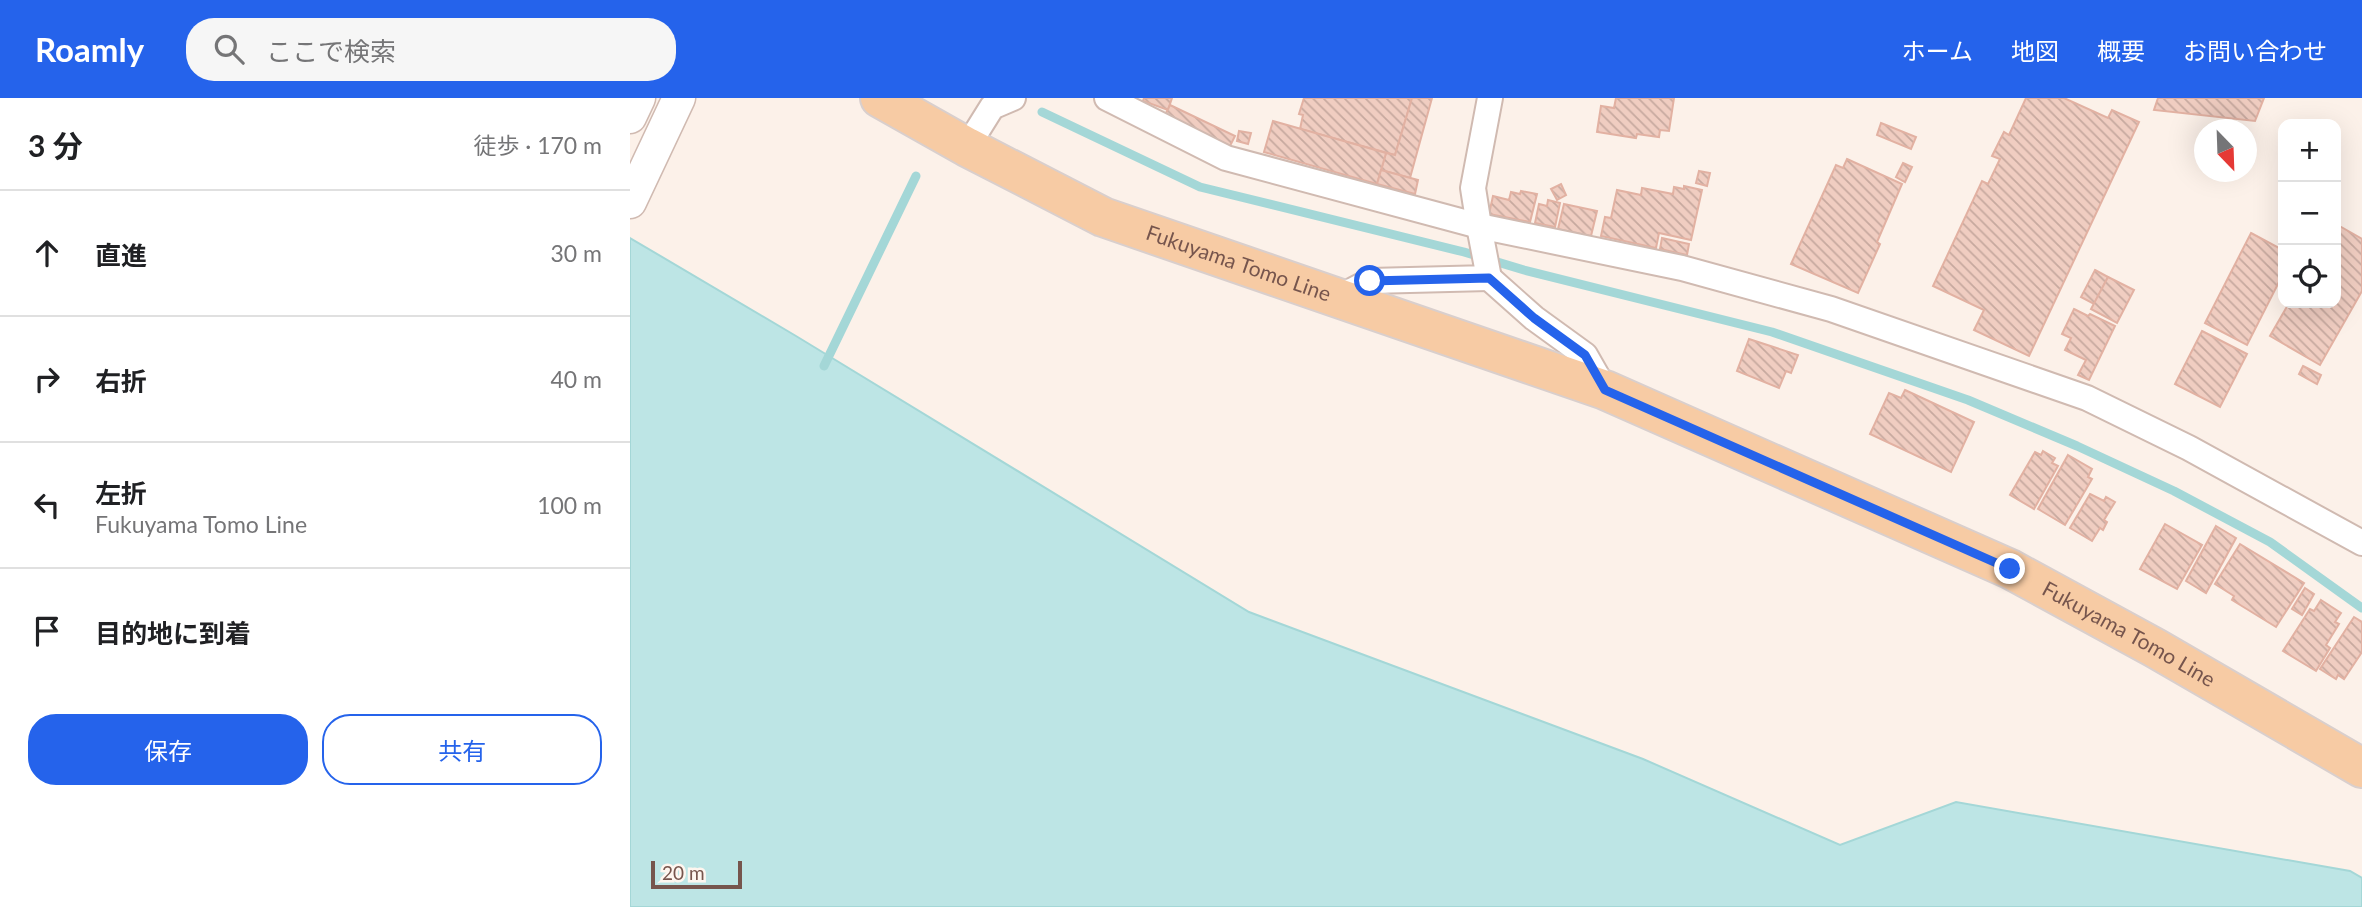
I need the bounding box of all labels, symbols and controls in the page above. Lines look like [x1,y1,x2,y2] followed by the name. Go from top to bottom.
[186,18,676,81] search box
[35,29,144,69] text: Roamly
[210,30,248,68] icon: search
[266,35,396,67] text: ここで検索
[1902,36,1973,65] text: ホーム
[2011,36,2059,65] text: 地図
[2097,36,2145,65] text: 概要
[2183,36,2327,65] text: お問い合わせ
[2194,119,2257,182] north arrow
[2278,119,2341,308] map controls
[2278,119,2341,182] button: +
[28,127,83,163] text: 3 分
[473,131,602,159] text: 徒歩 · 170 m
[2278,182,2341,245] button: −
[1143,219,1335,306] street label: Fukuyama Tomo Line
[28,234,66,272] icon: ahead
[95,239,147,271] text: 直進
[551,239,602,267] text: 30 m
[2278,245,2341,308] button: locate
[1354,265,1385,296] route start
[28,360,66,398] icon: right
[95,365,147,397] text: 右折
[551,365,602,393] text: 40 m
[95,477,147,509] text: 左折
[28,486,66,524] icon: left
[537,491,602,519] text: 100 m
[95,510,307,538] text: Fukuyama Tomo Line
[1994,553,2025,584] route end
[2039,575,2220,691] street label: Fukuyama Tomo Line
[28,612,66,650] icon: arrive
[95,617,251,649] text: 目的地に到着
[28,714,308,785] button: 保存
[322,714,602,785] button: 共有
[651,858,742,890] scale bar
[662,861,705,884] text: 20 m

